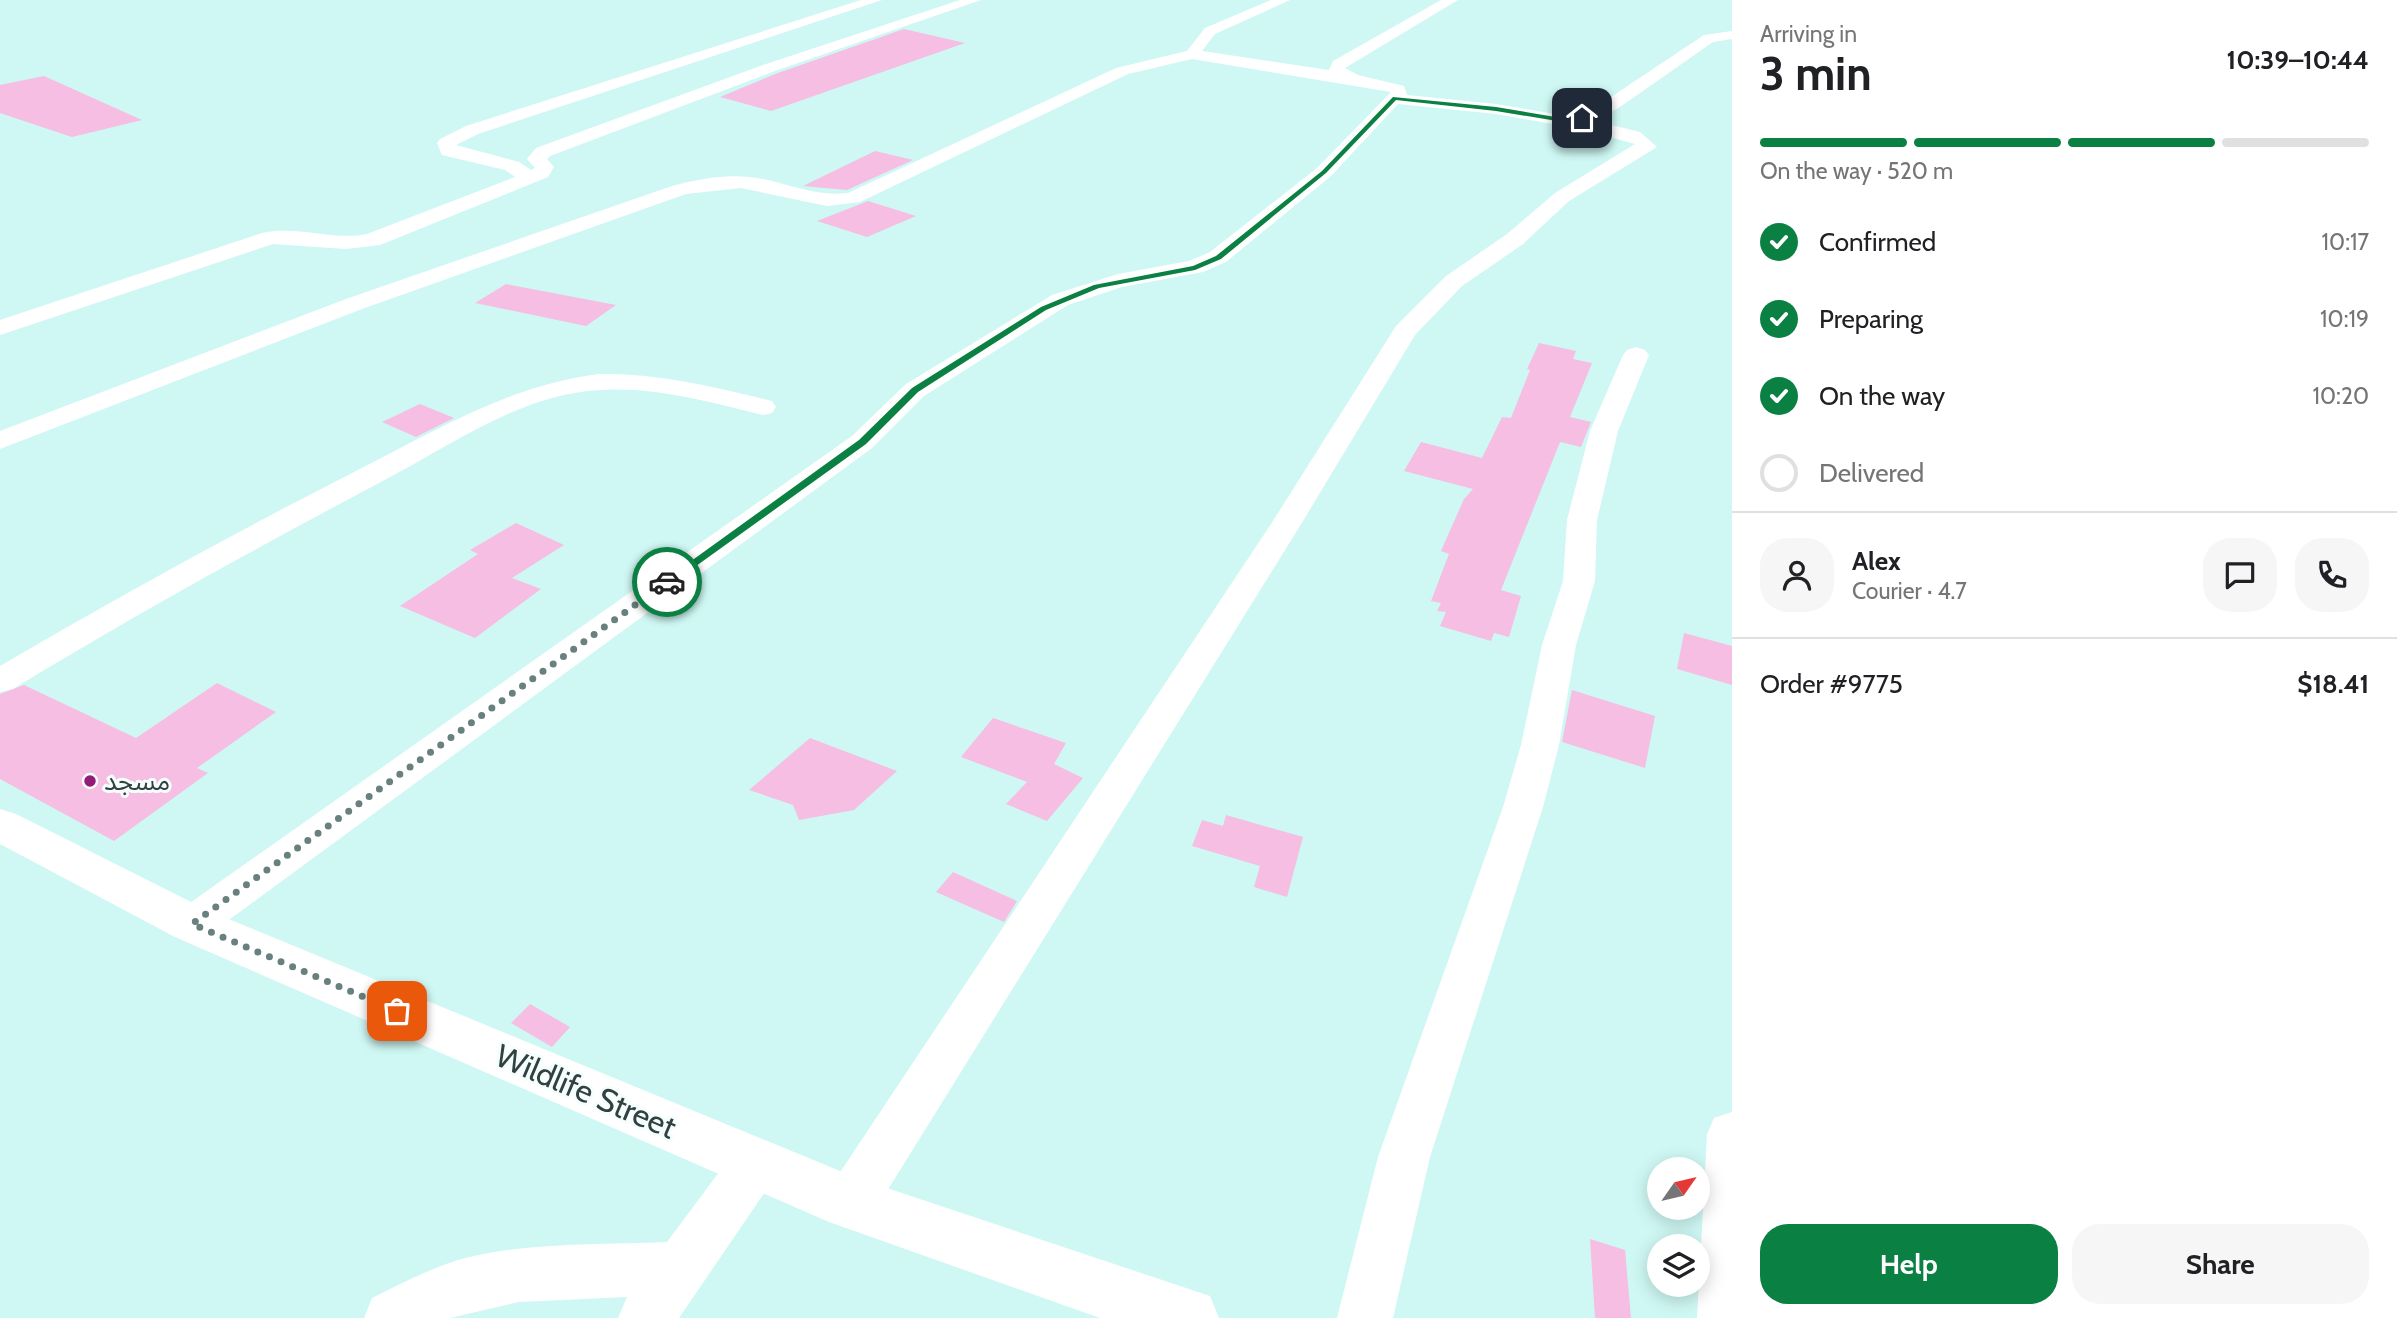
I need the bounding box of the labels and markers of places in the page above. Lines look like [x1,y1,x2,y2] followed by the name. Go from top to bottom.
[1552,88,1612,148] pin
[104,765,170,797] place label: مسجد
[82,773,98,789] marker: مسجد
[367,981,427,1041] pin

